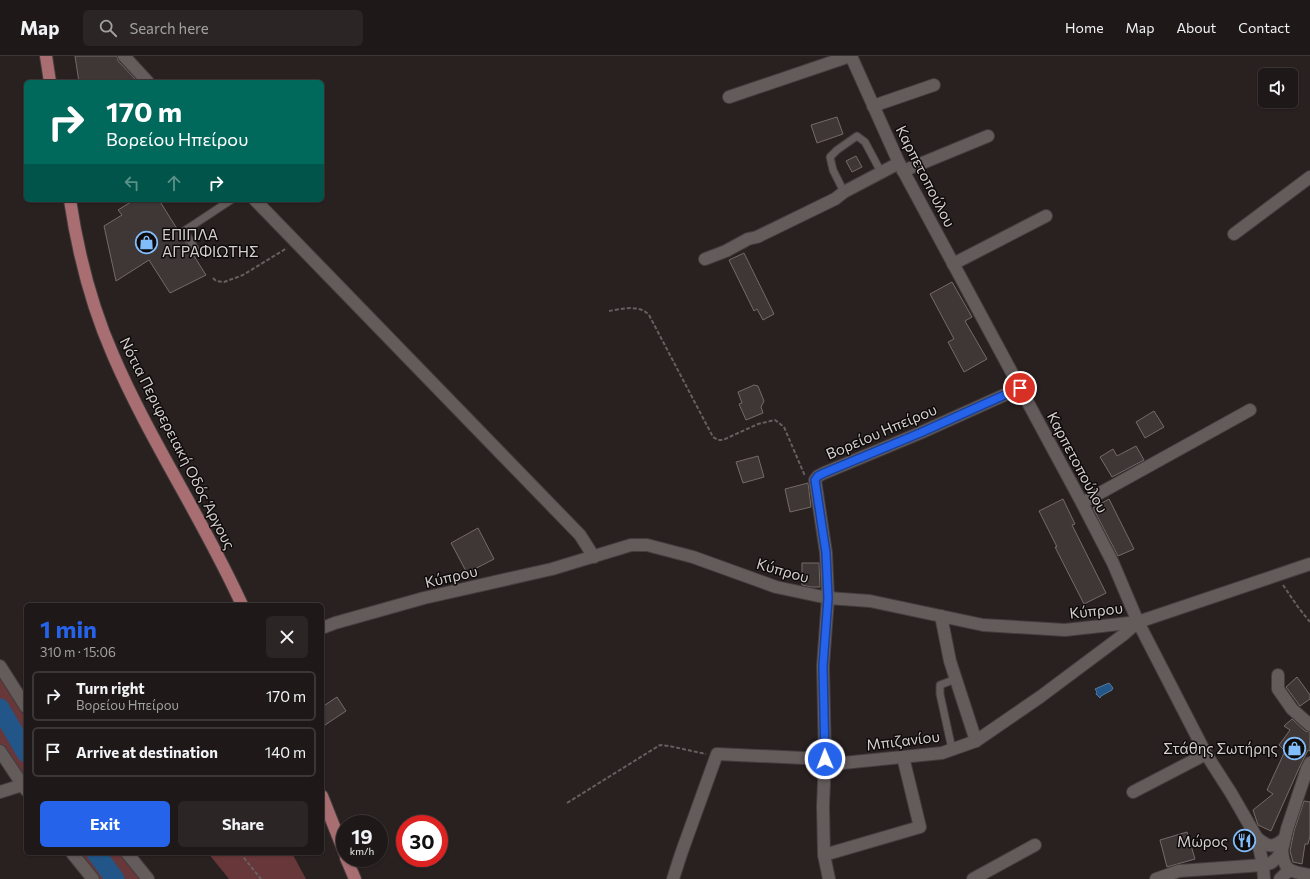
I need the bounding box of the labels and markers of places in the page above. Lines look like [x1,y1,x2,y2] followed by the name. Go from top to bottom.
[162,225,259,260] place label: ΕΠΙΠΛΑ ΑΓΡΑΦΙΩΤΗΣ
[134,230,160,256] shop icon: ΕΠΙΠΛΑ ΑΓΡΑΦΙΩΤΗΣ
[1003,371,1037,405] pin
[1281,735,1307,761] shop icon: Στάθης Σωτήρης
[1163,739,1278,757] place label: Στάθης Σωτήρης
[1231,828,1257,854] restaurant icon: Μώρος
[1177,832,1228,850] place label: Μώρος

